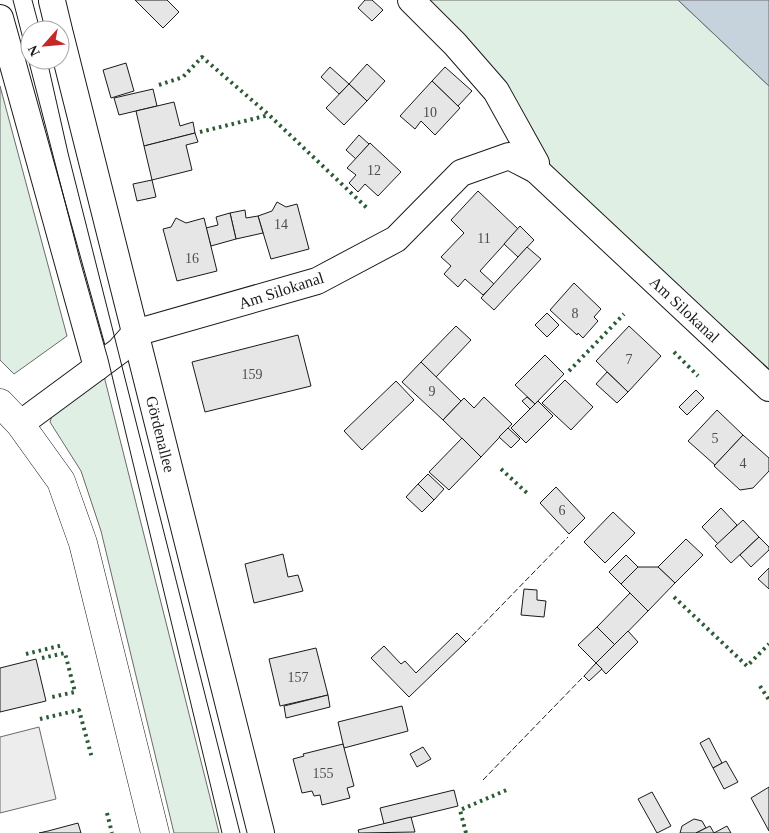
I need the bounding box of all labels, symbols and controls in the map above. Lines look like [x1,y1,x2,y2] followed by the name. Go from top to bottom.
[20,20,70,70] north arrow
[25,43,43,59] text: N
[423,105,437,120] house number: 10
[367,163,381,178] house number: 12
[274,217,288,232] house number: 14
[477,231,491,246] house number: 11
[185,251,199,266] house number: 16
[236,269,326,312] street label: Am Silokanal
[647,273,723,346] street label: Am Silokanal
[572,306,579,321] house number: 8
[626,352,633,367] house number: 7
[242,367,263,382] house number: 159
[429,384,436,399] house number: 9
[143,394,178,474] street label: Gördenallee
[712,431,719,446] house number: 5
[740,456,747,471] house number: 4
[559,503,566,518] house number: 6
[288,670,309,685] house number: 157
[313,766,334,781] house number: 155

